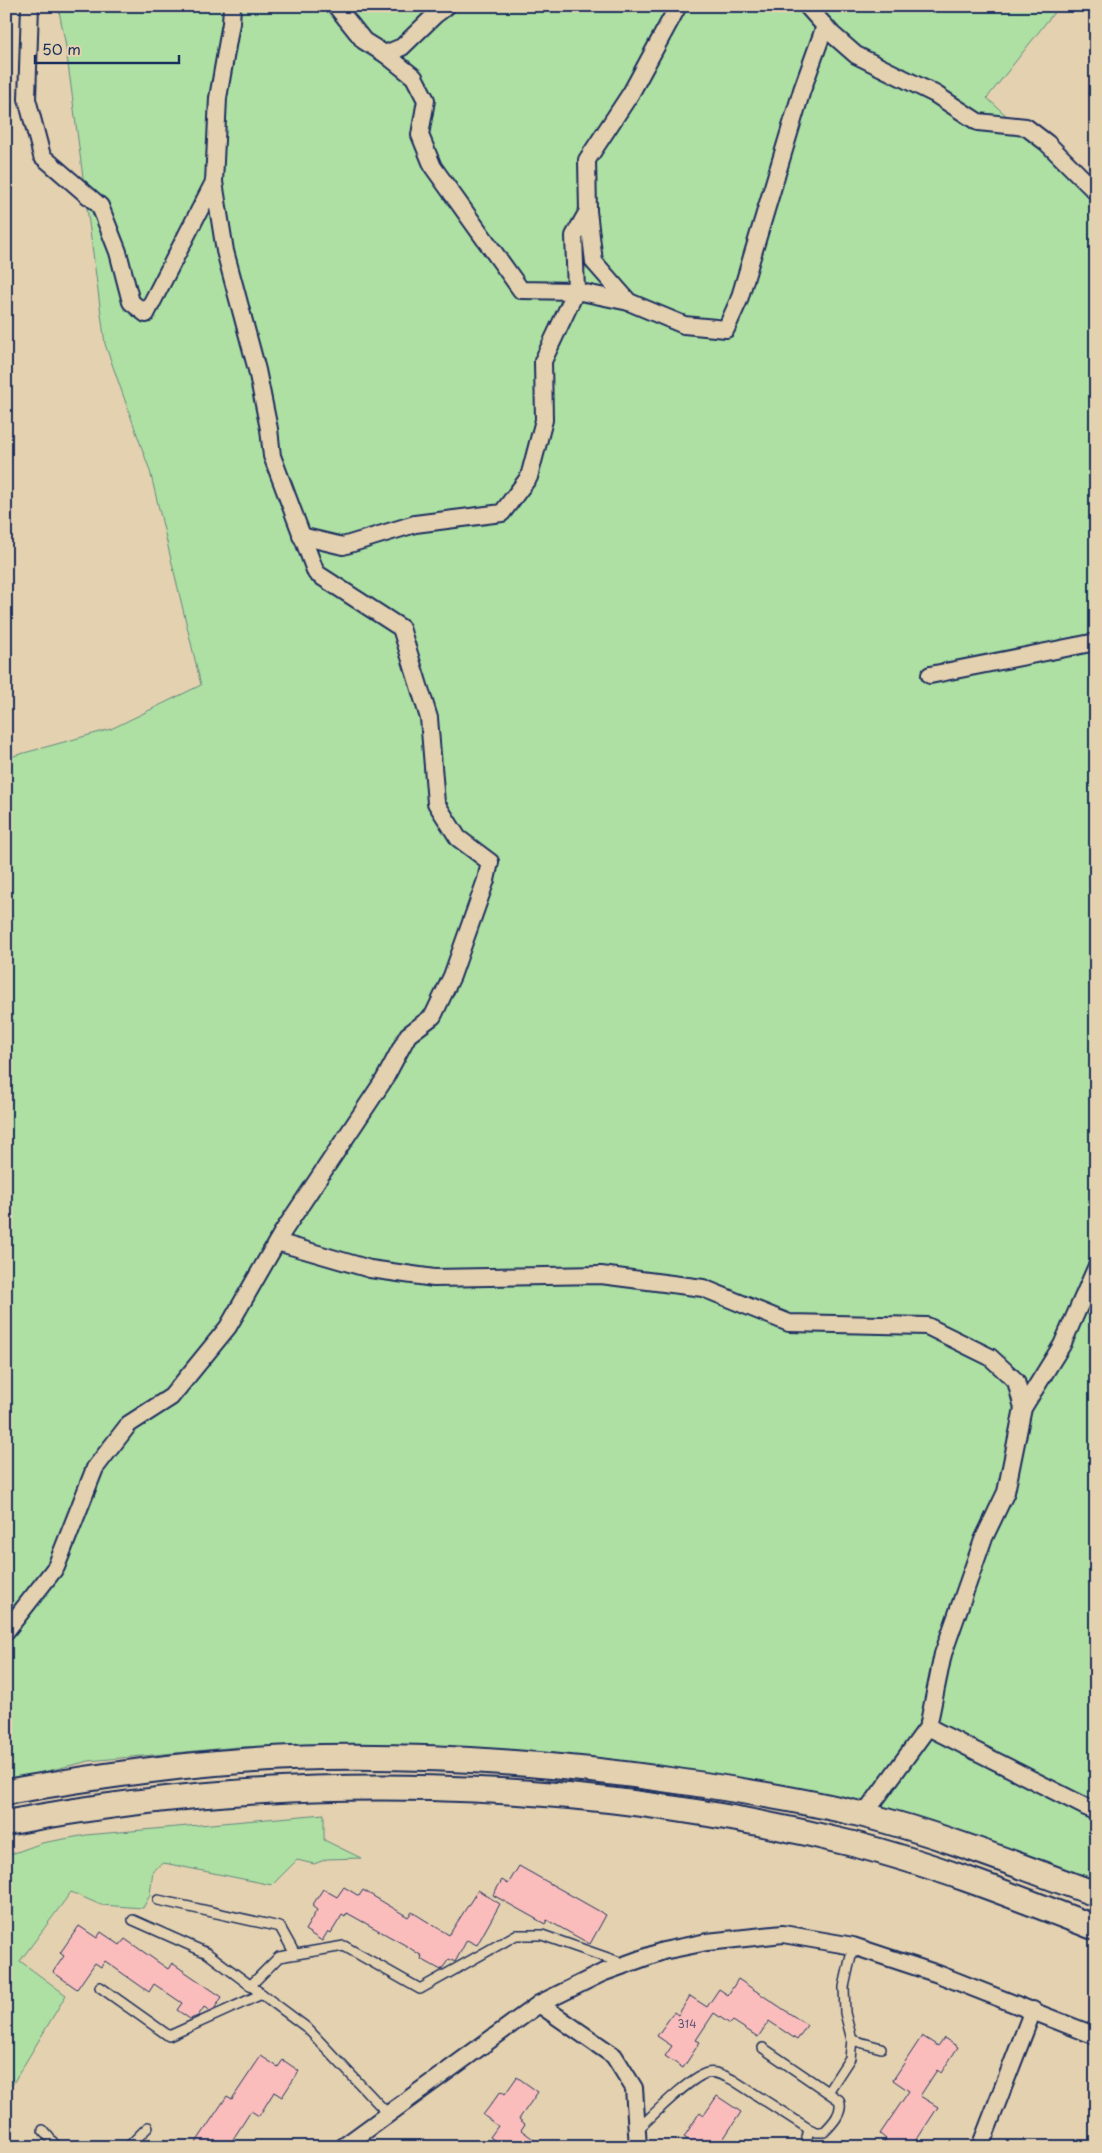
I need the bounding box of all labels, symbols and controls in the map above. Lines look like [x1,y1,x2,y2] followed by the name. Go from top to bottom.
[35,32,179,64] scale bar
[42,37,81,60] text: 50 m
[678,2015,696,2032] house number: 314

